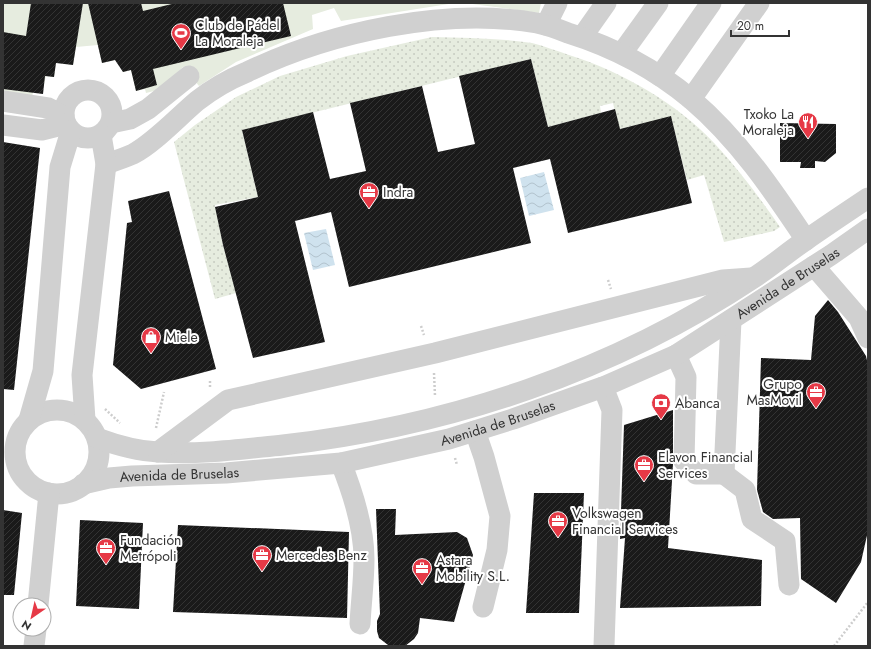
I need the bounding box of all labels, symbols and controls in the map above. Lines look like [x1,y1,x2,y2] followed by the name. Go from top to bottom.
[731,12,789,38] scale bar
[195,15,280,51] place label: Club de Pádel La Moraleja
[737,17,764,35] text: 20 m
[170,22,192,50] sports icon: Club de Pádel La Moraleja
[743,104,794,140] place label: Txoko La Moraleja
[797,111,819,139] restaurant icon: Txoko La Moraleja
[358,181,380,209] office icon: Indra
[383,182,413,202] place label: Indra
[732,242,844,324] street label: Avenida de Bruselas
[140,326,162,354] shop icon: Miele
[165,327,198,347] place label: Miele
[746,374,802,410] place label: Grupo MasMovil
[805,381,827,409] office icon: Grupo MasMovil
[650,392,672,420] bank icon: Abanca
[675,393,720,413] place label: Abanca
[438,395,558,451] street label: Avenida de Bruselas
[658,447,753,483] place label: Elavon Financial Services
[633,454,655,482] office icon: Elavon Financial Services
[119,462,240,487] street label: Avenida de Bruselas
[572,503,678,539] place label: Volkswagen Financial Services
[547,510,569,538] office icon: Volkswagen Financial Services
[120,530,181,566] place label: Fundación Metrópoli
[95,537,117,565] office icon: Fundación Metrópoli
[251,544,273,572] office icon: Mercedes Benz
[276,545,367,565] place label: Mercedes Benz
[436,550,510,586] place label: Astara Mobility S.L.
[411,557,433,585] office icon: Astara Mobility S.L.
[12,597,52,637] north arrow
[18,616,35,634] text: N

